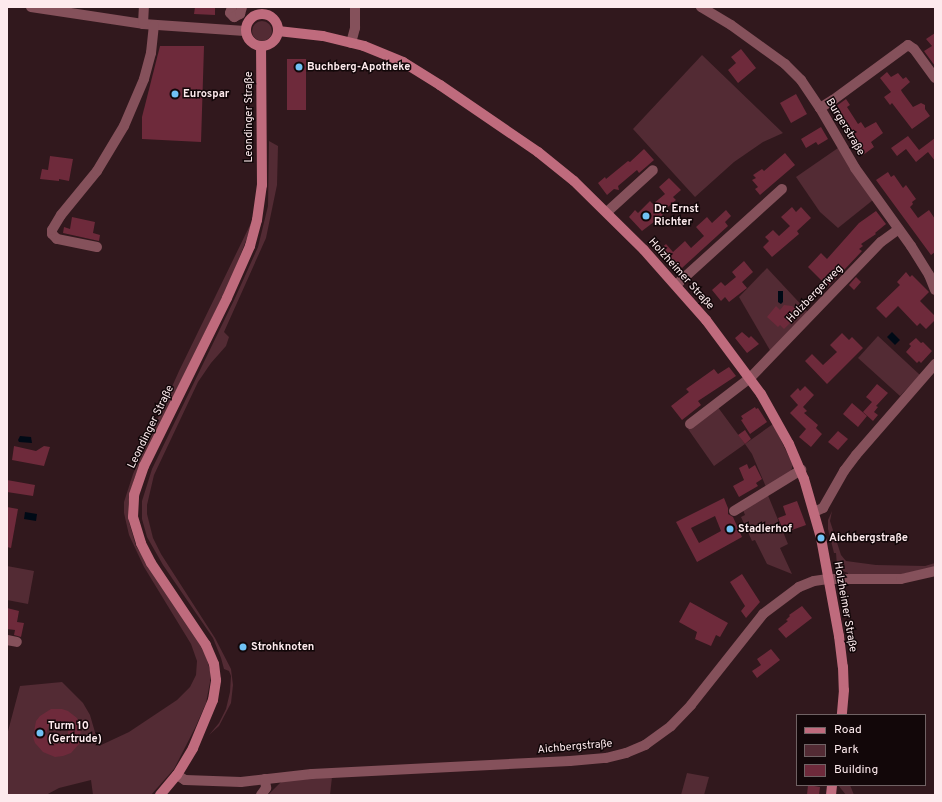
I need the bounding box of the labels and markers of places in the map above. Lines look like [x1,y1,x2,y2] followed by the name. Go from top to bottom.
[307,60,410,74] place label: Buchberg-Apotheke
[294,62,304,72] marker: Buchberg-Apotheke
[183,87,229,101] place label: Eurospar
[170,89,180,99] marker: Eurospar
[654,203,699,229] place label: Dr. Ernst Richter
[641,211,651,221] marker: Dr. Ernst Richter
[738,522,792,536] place label: Stadlerhof
[725,524,735,534] marker: Stadlerhof
[829,531,908,545] place label: Aichbergstraße
[816,533,826,543] marker: Aichbergstraße
[251,640,314,654] place label: Strohknoten
[238,642,248,652] marker: Strohknoten
[48,720,102,746] place label: Turm 10 (Gertrude)
[35,728,45,738] marker: Turm 10 (Gertrude)

